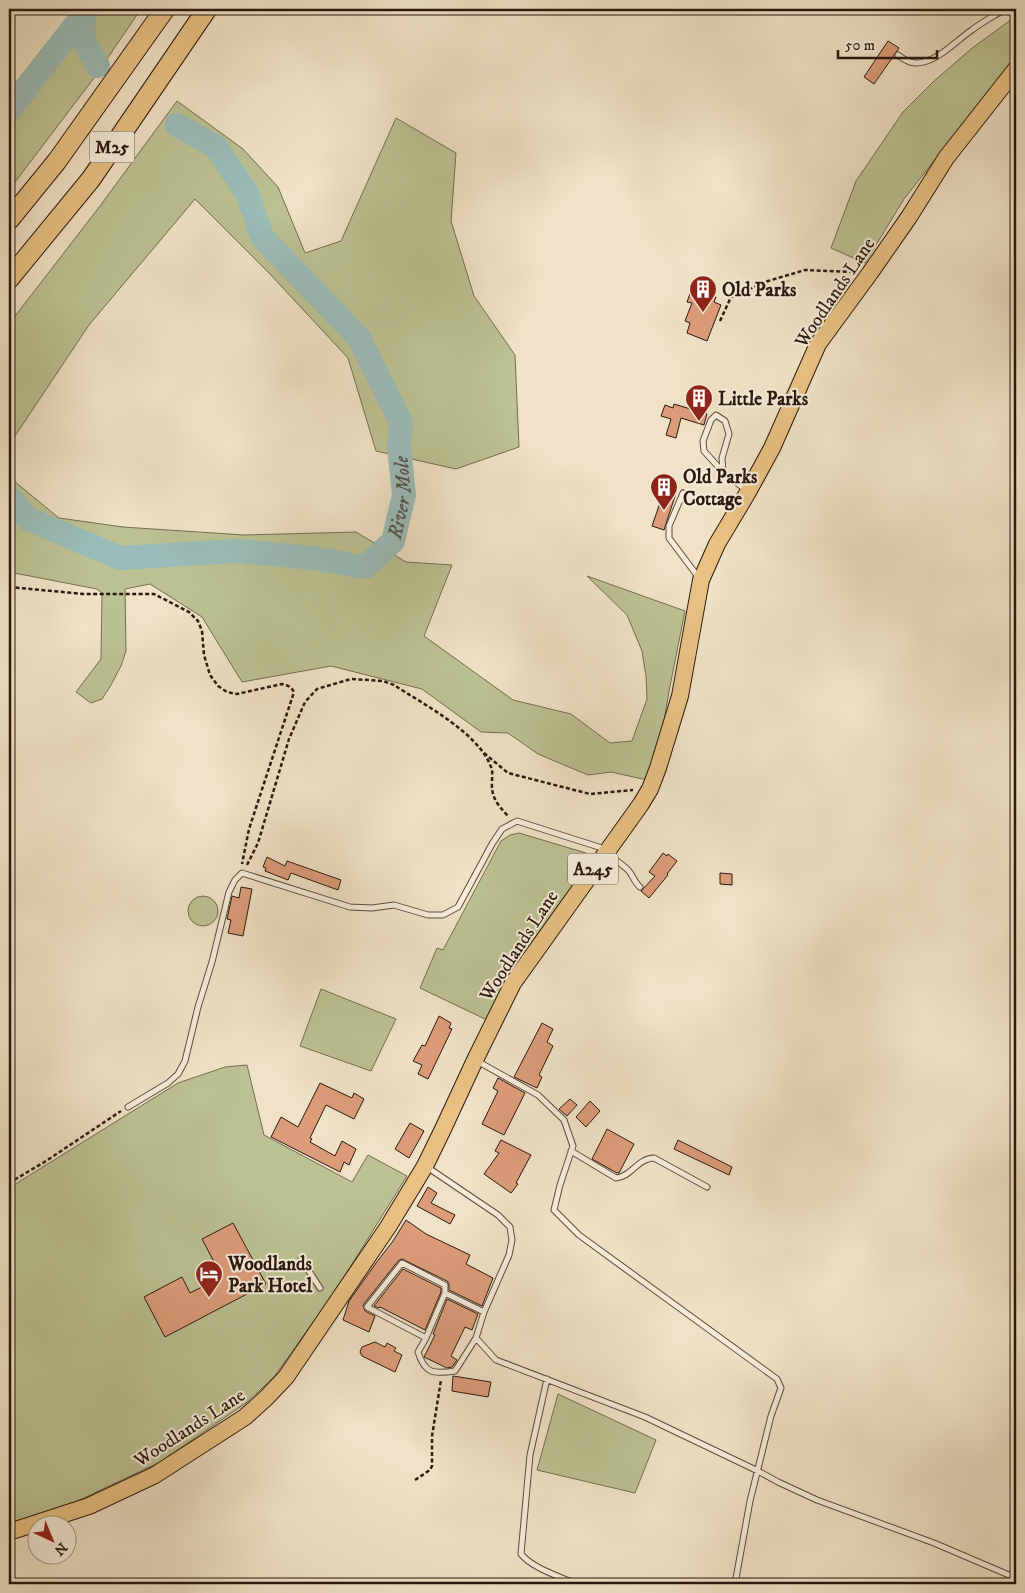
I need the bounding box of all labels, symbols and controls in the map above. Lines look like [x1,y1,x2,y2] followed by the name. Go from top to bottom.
[838,28,936,60] scale bar
[845,36,875,55] text: 50 m
[90,132,134,162] road number: M25
[790,233,880,353] street label: Woodlands Lane
[688,274,718,313] building icon: Old Parks
[722,279,797,302] place label: Old Parks
[684,383,714,422] building icon: Little Parks
[718,388,809,411] place label: Little Parks
[383,454,418,543] water label: River Mole
[683,466,758,511] place label: Old Parks Cottage
[649,472,679,511] building icon: Old Parks Cottage
[568,854,618,884] road number: A245
[474,886,564,1006] street label: Woodlands Lane
[227,1253,313,1298] place label: Woodlands Park Hotel
[194,1259,224,1298] hotel icon: Woodlands Park Hotel
[129,1384,250,1473] street label: Woodlands Lane
[28,1516,78,1566] north arrow
[50,1538,71,1559] text: N

